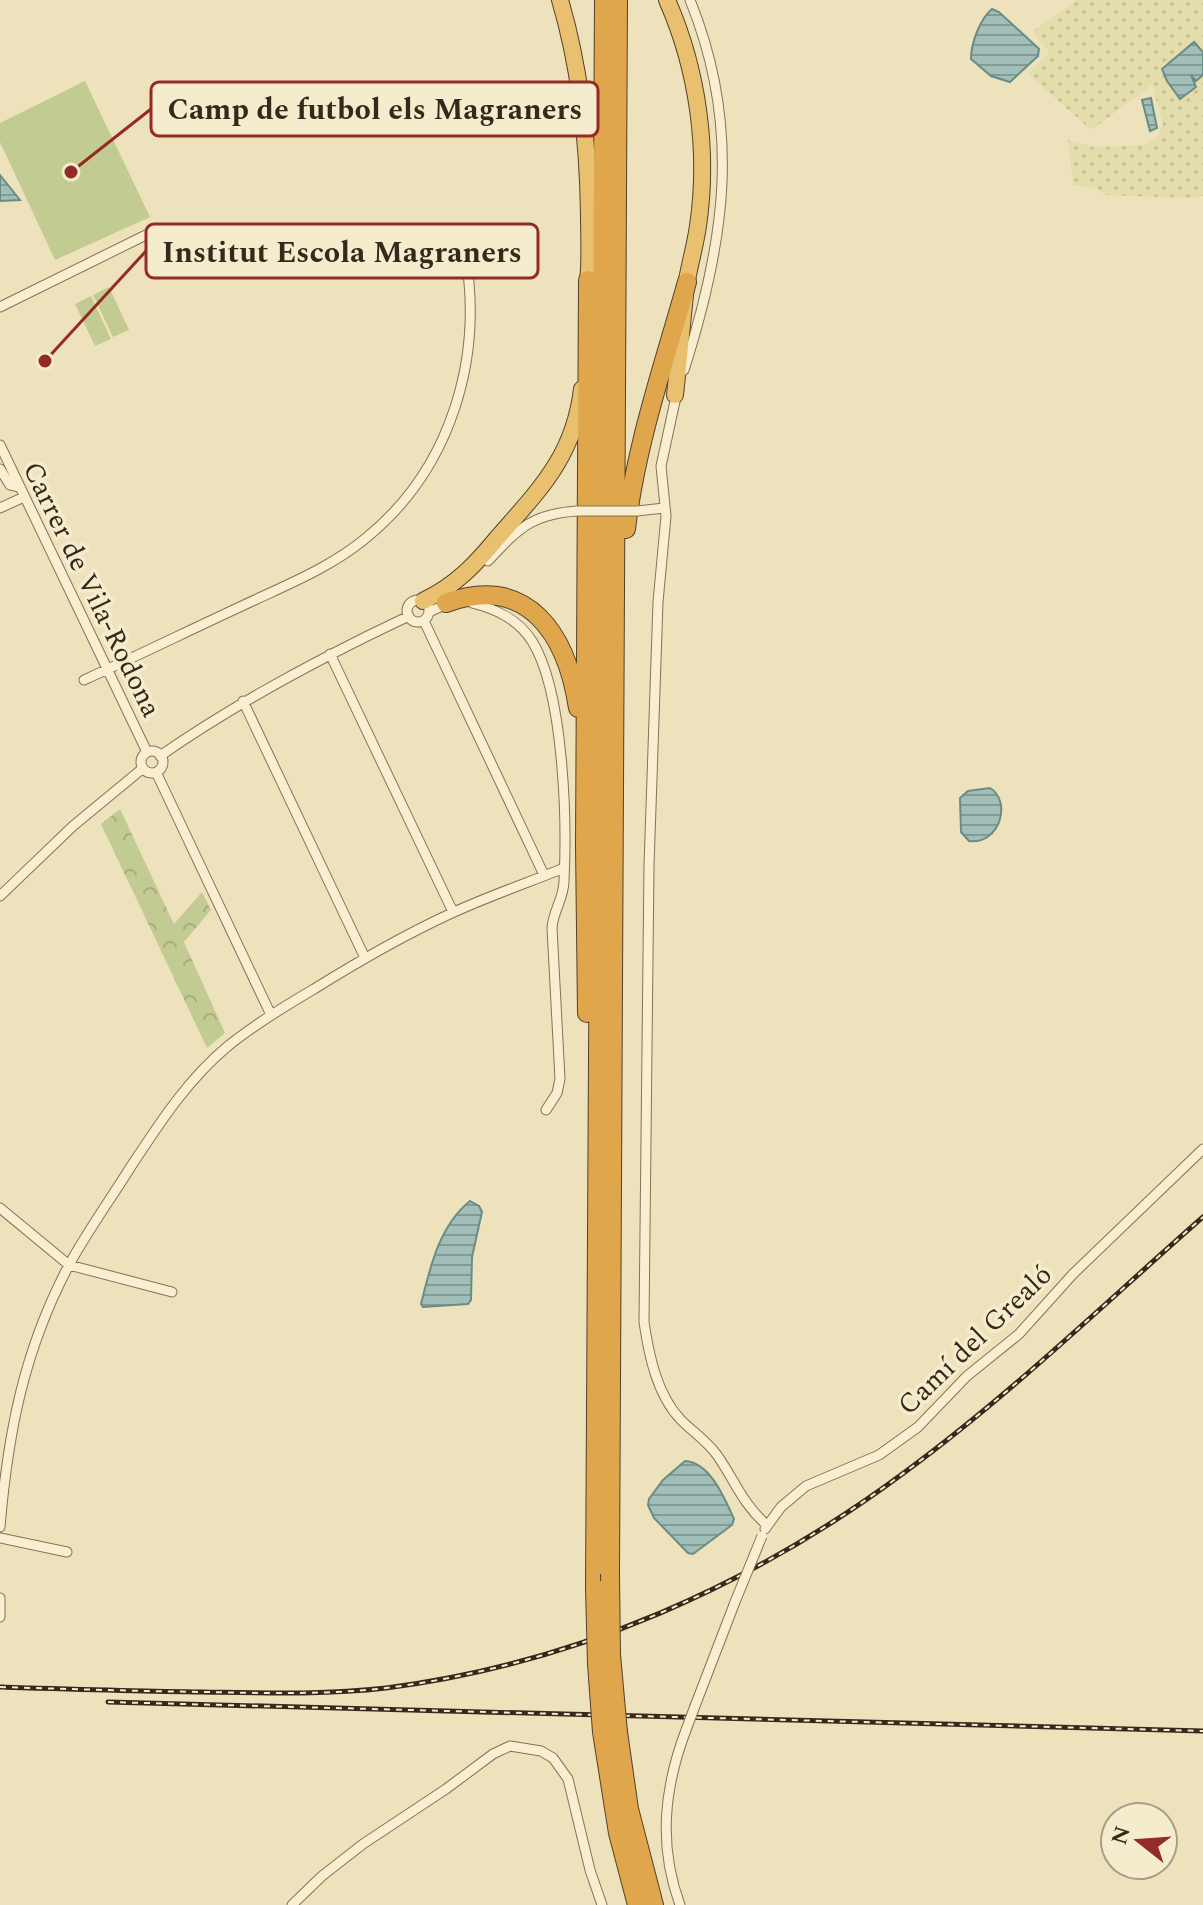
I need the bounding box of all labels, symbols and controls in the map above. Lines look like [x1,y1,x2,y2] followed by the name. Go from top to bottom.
[151,82,598,136] callout: Camp de futbol els Magraners
[168,87,582,133] text: Camp de futbol els Magraners
[146,224,538,278] callout: Institut Escola Magraners
[162,230,522,276] text: Institut Escola Magraners
[11,454,172,725] street label: Carrer de Vila-Rodona
[888,1255,1062,1425] street label: Camí del Grealó
[1099,1801,1179,1881] north arrow
[1103,1822,1140,1849] text: N

